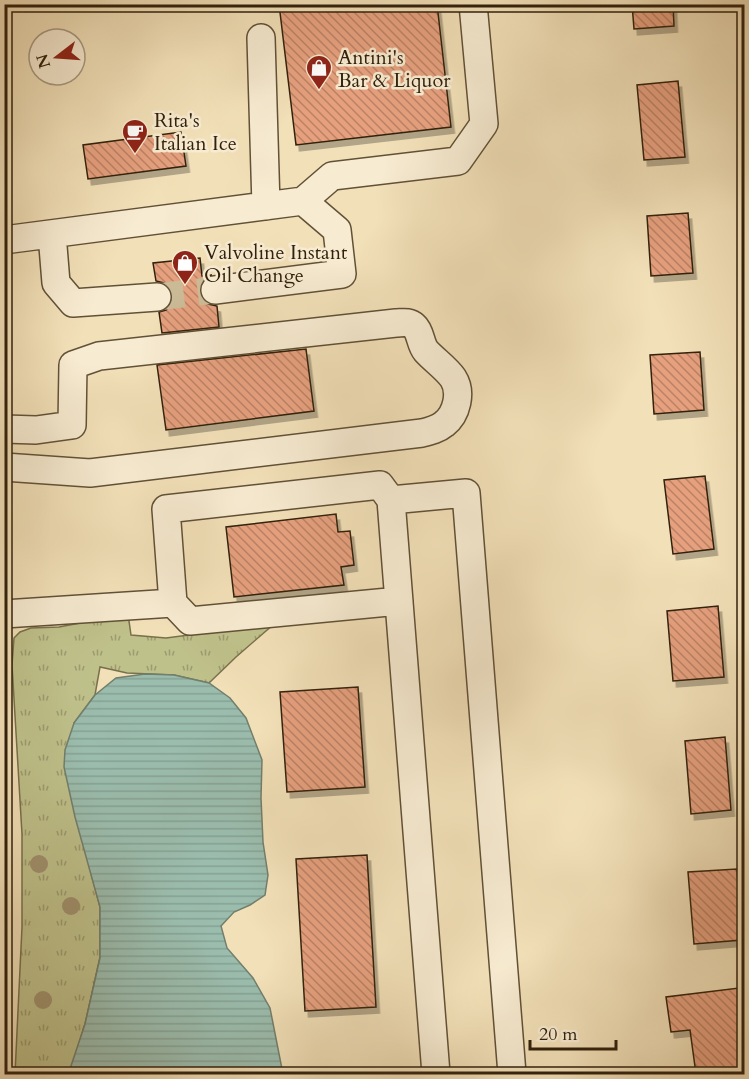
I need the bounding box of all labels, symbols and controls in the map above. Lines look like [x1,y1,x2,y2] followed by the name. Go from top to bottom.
[27,27,87,87] north arrow
[338,44,451,94] place label: Antini's Bar & Liquor
[31,51,56,71] text: N
[304,53,334,91] shop icon: Antini's Bar & Liquor
[154,107,237,157] place label: Rita's Italian Ice
[120,117,150,155] cafe icon: Rita's Italian Ice
[204,239,348,289] place label: Valvoline Instant Oil Change
[170,248,200,286] shop icon: Valvoline Instant Oil Change
[530,1013,616,1051] scale bar
[539,1022,578,1047] text: 20 m

